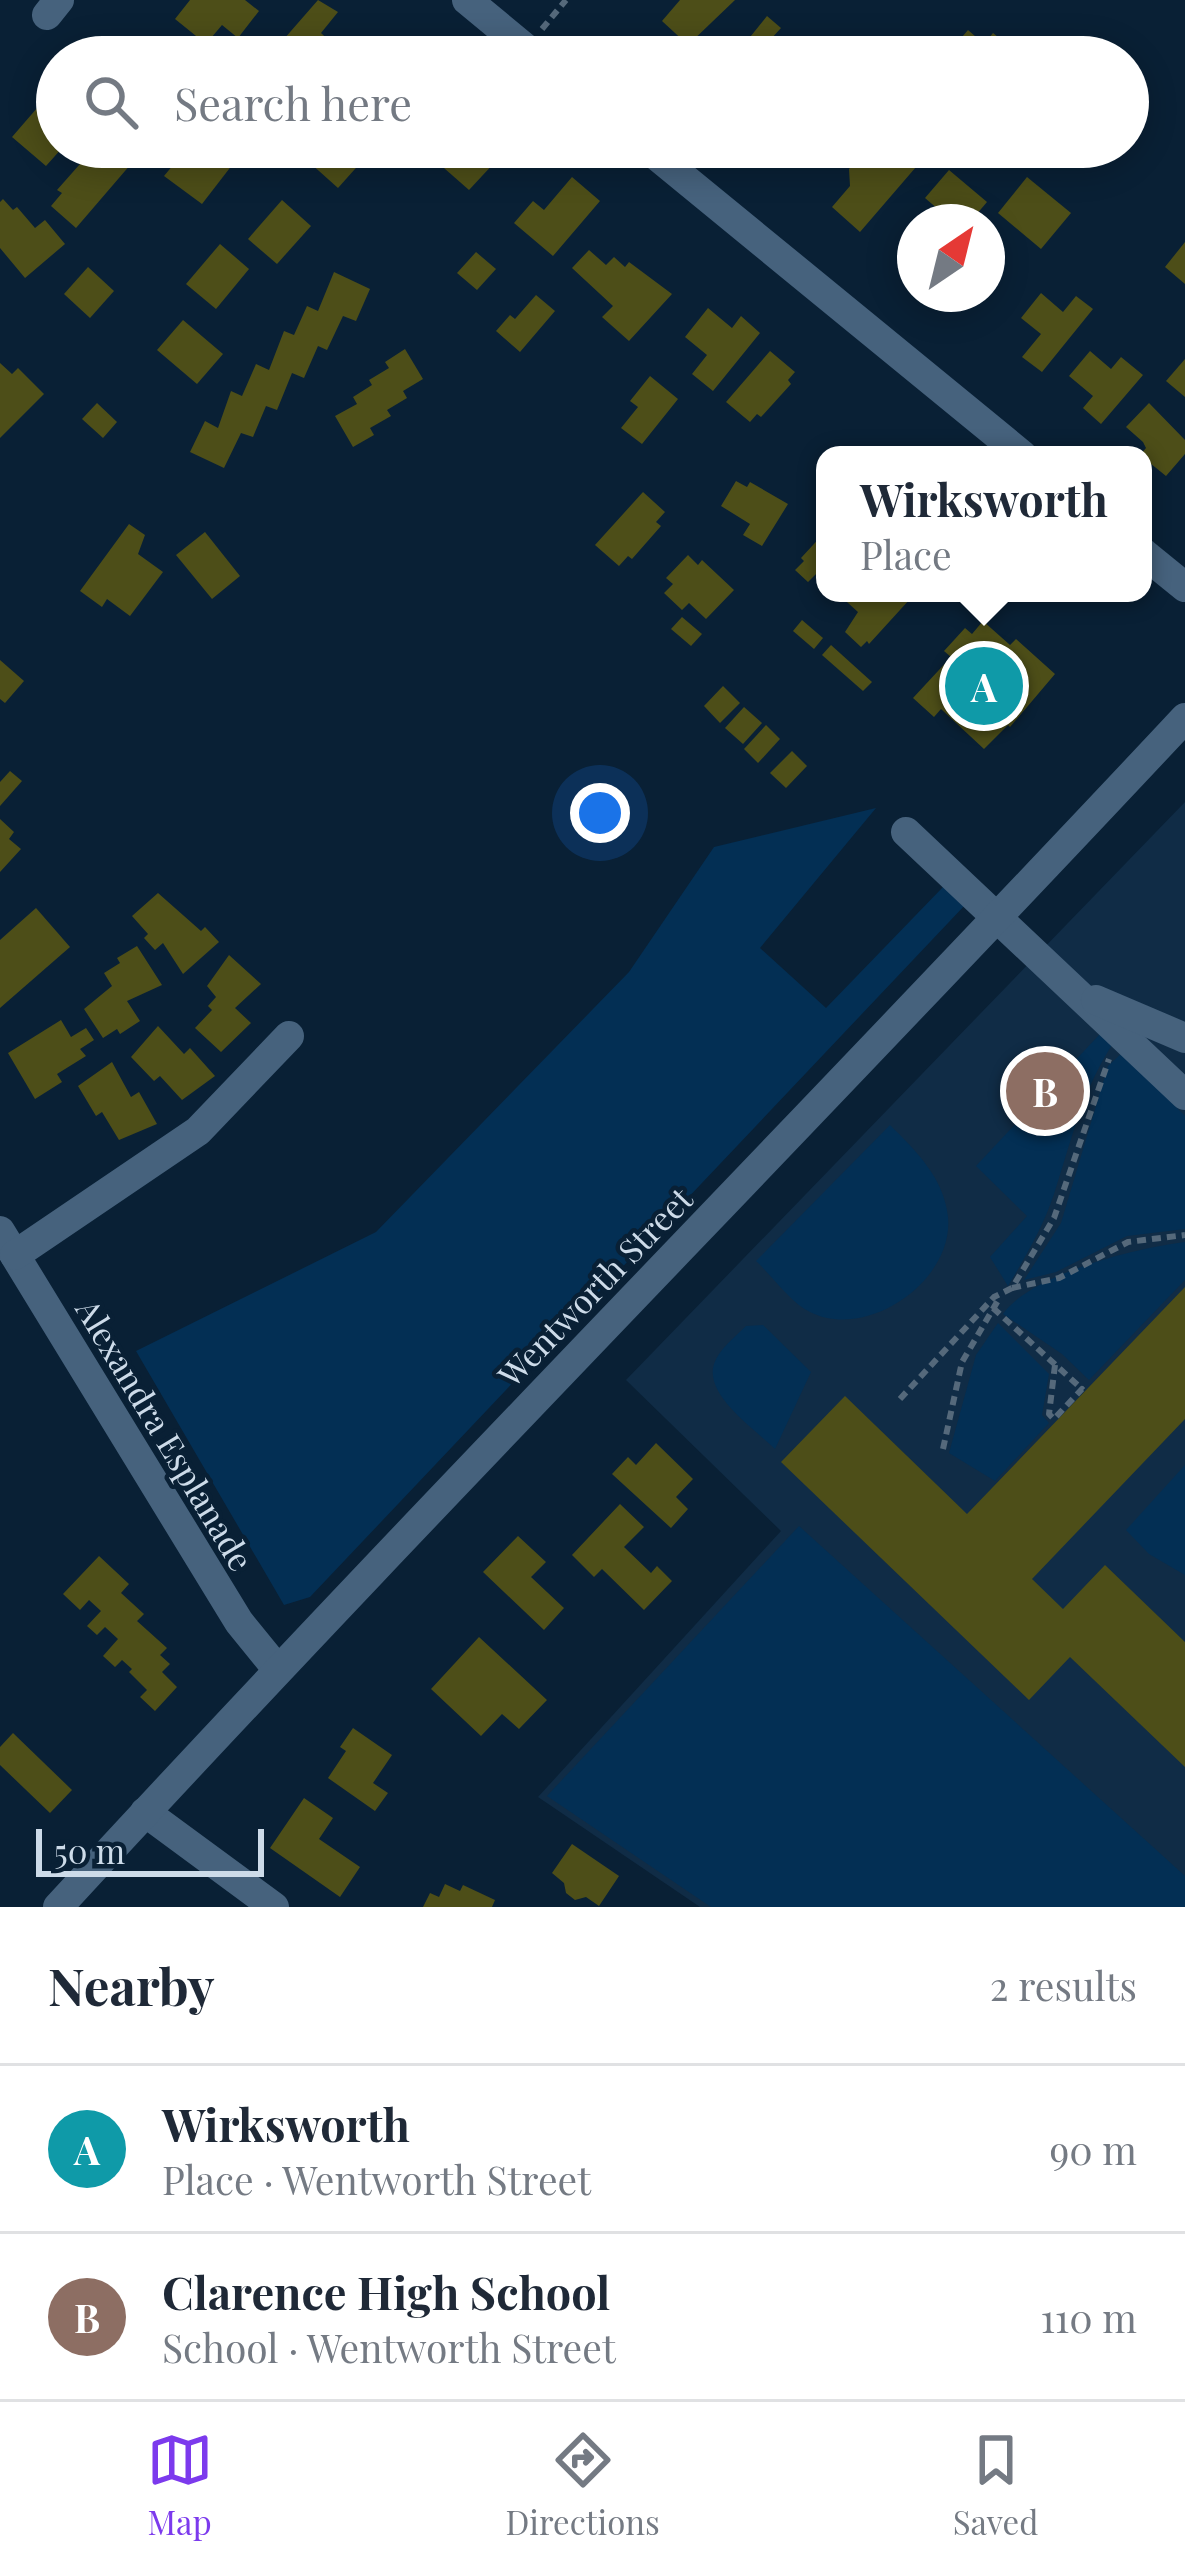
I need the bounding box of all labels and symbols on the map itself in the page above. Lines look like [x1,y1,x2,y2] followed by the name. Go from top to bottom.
[897,204,1005,312] north arrow
[945,641,1023,731] pin: A
[570,783,630,843] your location
[1006,1046,1084,1136] pin: B
[487,1176,702,1396] street label: Wentworth Street
[67,1289,265,1578] street label: Alexandra Esplanade
[36,1823,264,1876] scale bar

